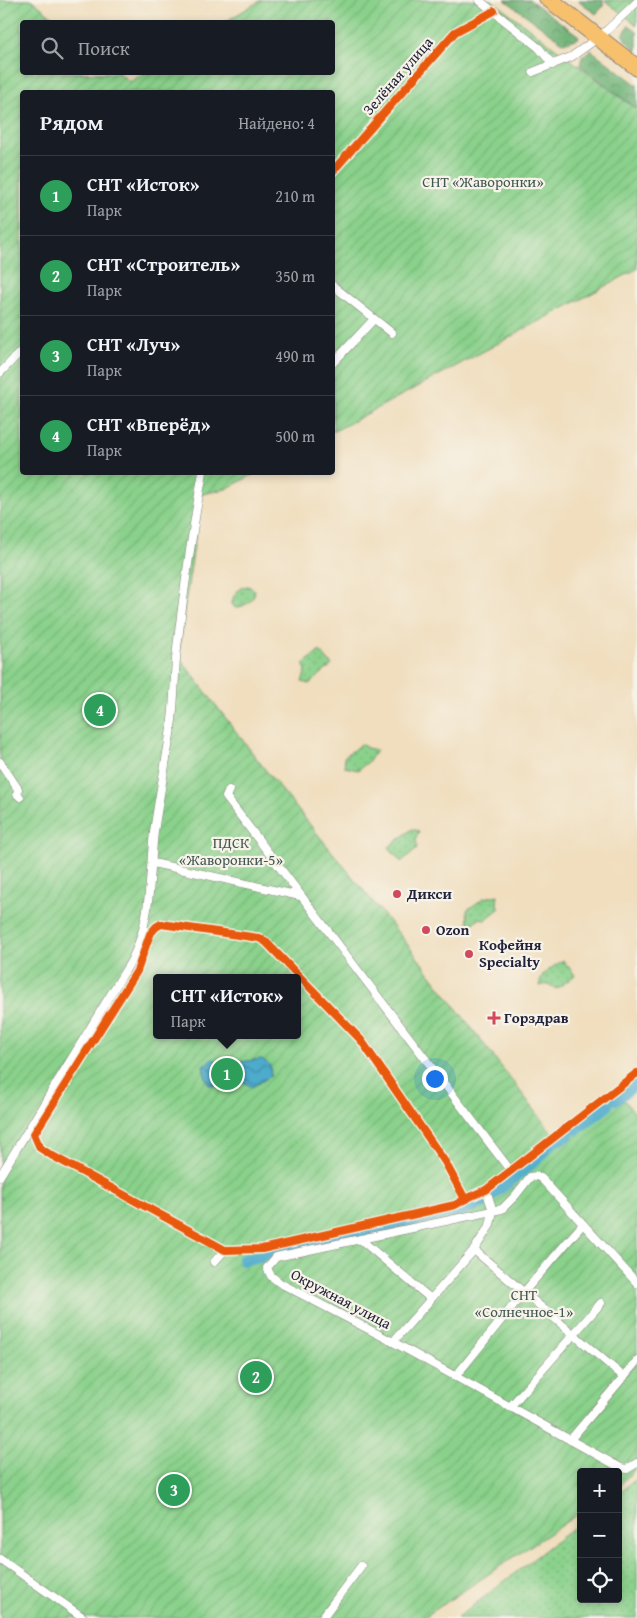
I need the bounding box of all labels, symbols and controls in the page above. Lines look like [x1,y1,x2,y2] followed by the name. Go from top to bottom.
[20,20,335,75] search box
[358,31,438,119] street label: Зелёная улица
[38,34,66,62] icon: search
[78,34,130,62] text: Поиск
[40,107,103,138] text: Рядом
[238,111,315,135] text: Найдено: 4
[87,170,200,198] text: СНТ «Исток»
[422,171,544,192] park label: СНТ «Жаворонки»
[52,184,60,208] text: 1
[275,184,315,208] text: 210 m
[87,198,122,222] text: Парк
[87,250,240,278] text: СНТ «Строитель»
[52,264,60,288] text: 2
[275,264,315,288] text: 350 m
[87,278,122,302] text: Парк
[87,330,180,358] text: СНТ «Луч»
[52,344,60,368] text: 3
[275,344,315,368] text: 490 m
[87,358,122,382] text: Парк
[87,410,210,438] text: СНТ «Вперёд»
[52,424,60,448] text: 4
[275,424,315,448] text: 500 m
[87,438,122,462] text: Парк
[84,691,116,729] pin: 4
[179,832,283,870] park label: ПДСК «Жаворонки-5»
[406,883,452,904] place label: Дикси
[391,888,403,900] marker: Дикси
[436,919,470,940] place label: Ozon
[420,924,432,936] marker: Ozon
[479,934,542,972] place label: Кофейня Specialty
[463,948,475,960] marker: Кофейня Specialty
[153,974,301,1039] popup
[171,981,283,1009] text: СНТ «Исток»
[504,1007,569,1028] place label: Горздрав
[171,1009,206,1033] text: Парк
[488,1012,500,1024] marker: Горздрав
[211,1055,243,1093] pin: 1
[422,1066,448,1092] your location
[287,1263,396,1334] street label: Окружная улица
[475,1284,573,1322] park label: СНТ «Солнечное-1»
[240,1358,272,1396] pin: 2
[577,1468,622,1603] map controls
[577,1468,622,1513] button: +
[158,1471,190,1509] pin: 3
[577,1513,622,1558] button: −
[577,1558,622,1603] button: locate

